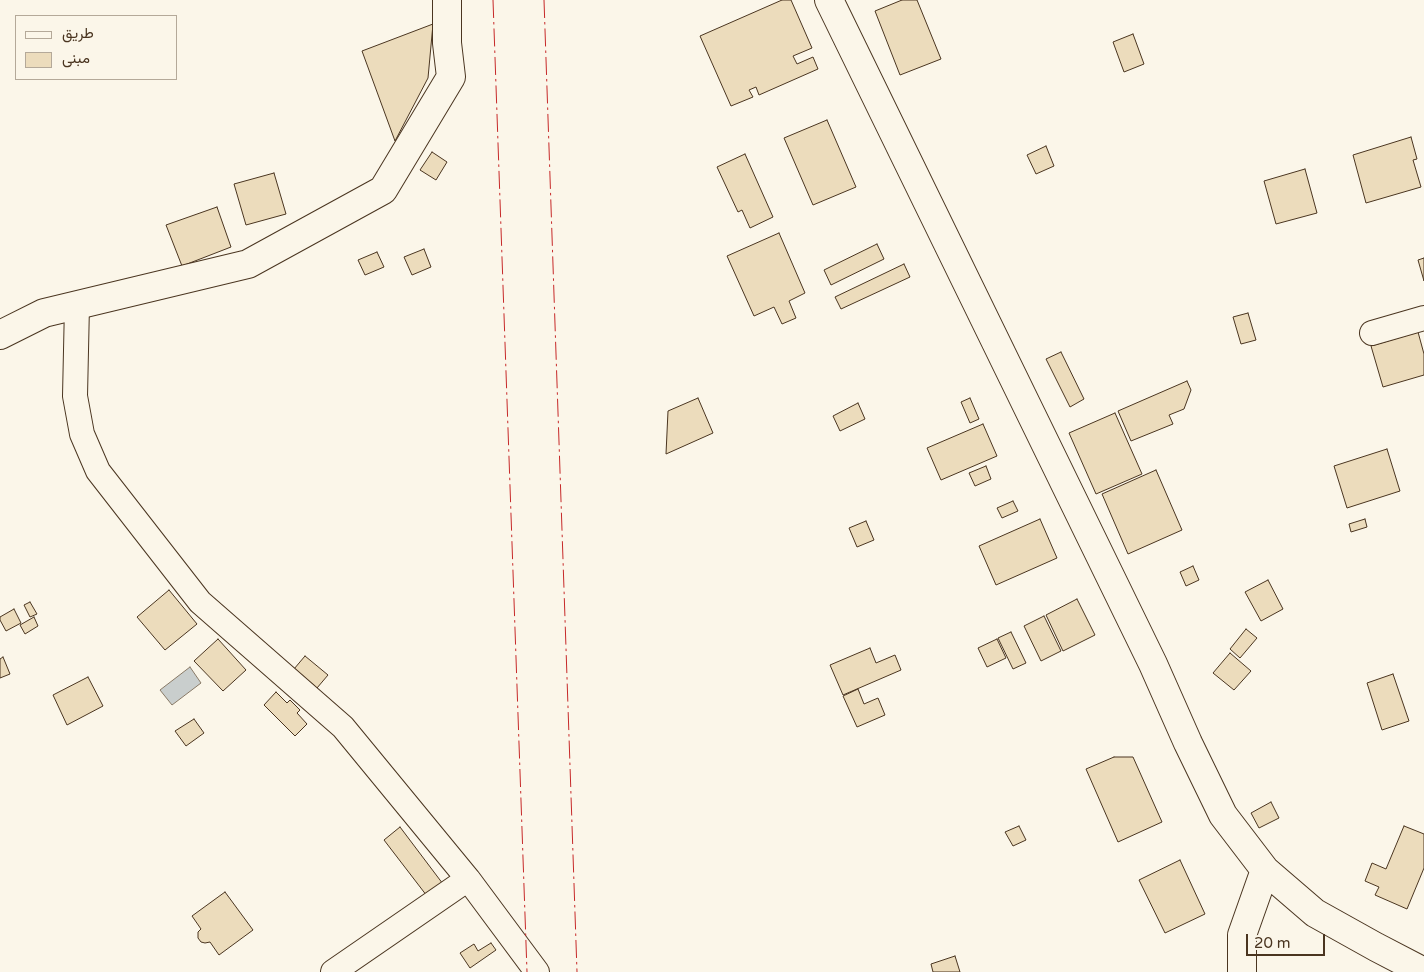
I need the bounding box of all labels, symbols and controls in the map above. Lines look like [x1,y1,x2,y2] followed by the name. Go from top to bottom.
[15,15,178,80] legend
[62,24,94,42] text: طريق
[62,49,90,67] text: مبنى
[1249,924,1328,956] scale bar
[1254,934,1291,952] text: 20 m

